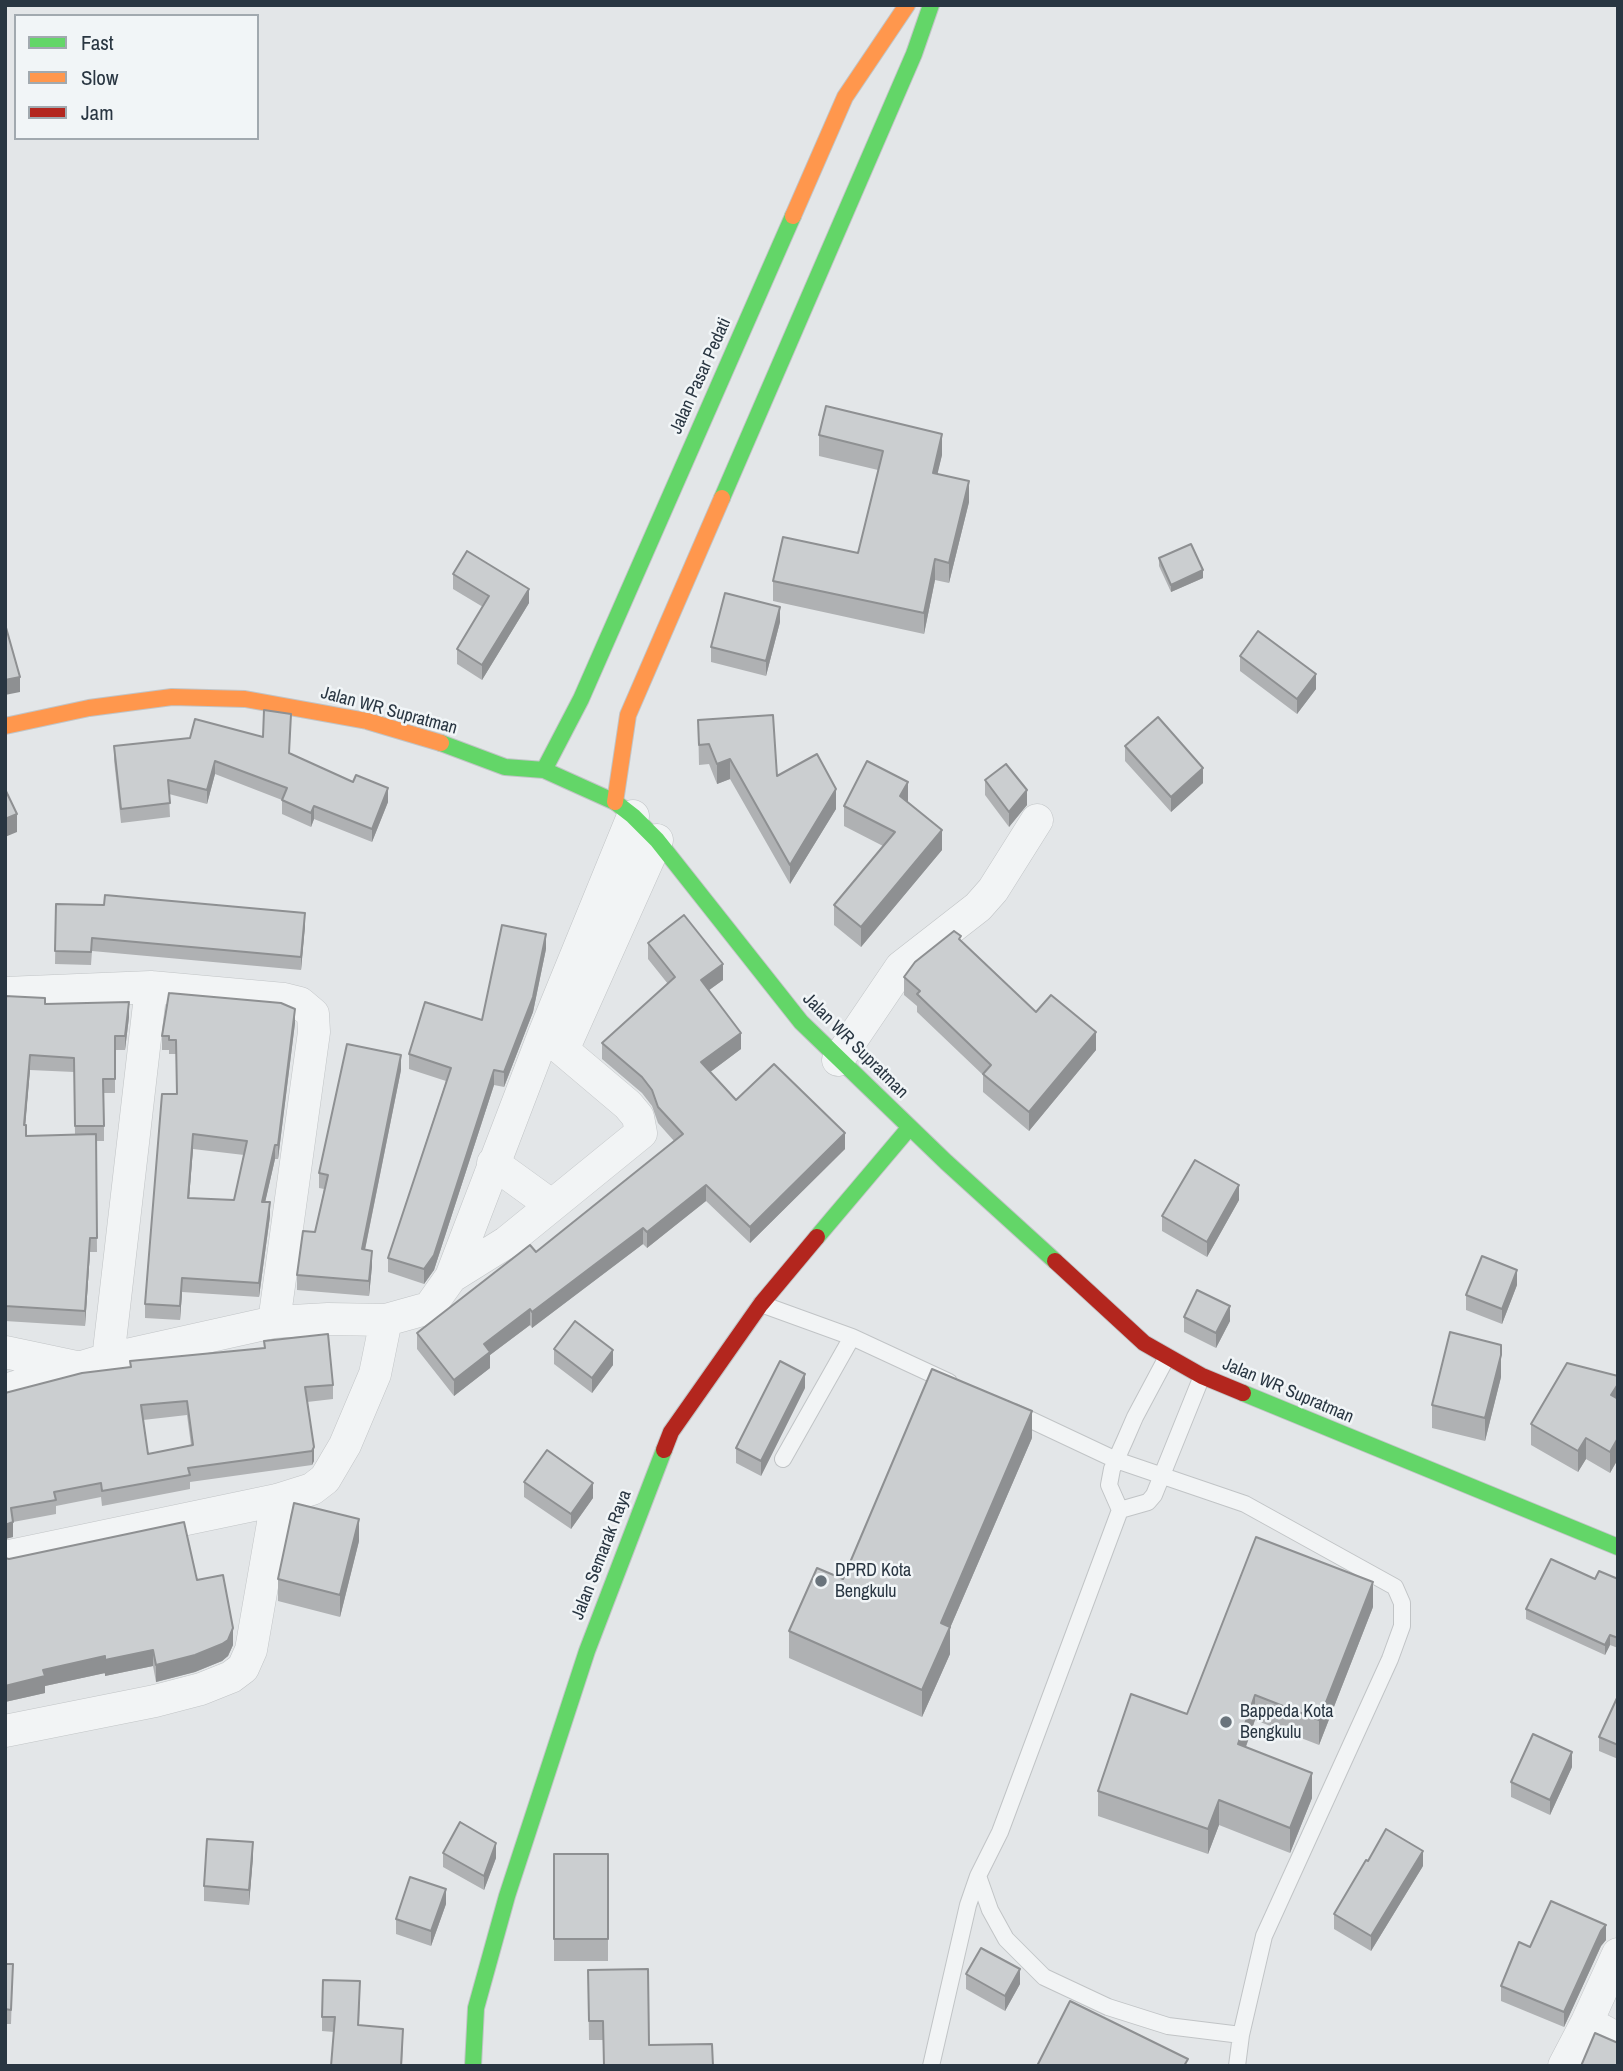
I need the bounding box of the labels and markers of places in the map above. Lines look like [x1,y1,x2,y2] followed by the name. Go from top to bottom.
[835,1560,911,1602] place label: DPRD Kota Bengkulu
[813,1573,829,1589] marker: DPRD Kota Bengkulu
[1240,1701,1334,1744] place label: Bappeda Kota Bengkulu
[1218,1714,1234,1730] marker: Bappeda Kota Bengkulu

